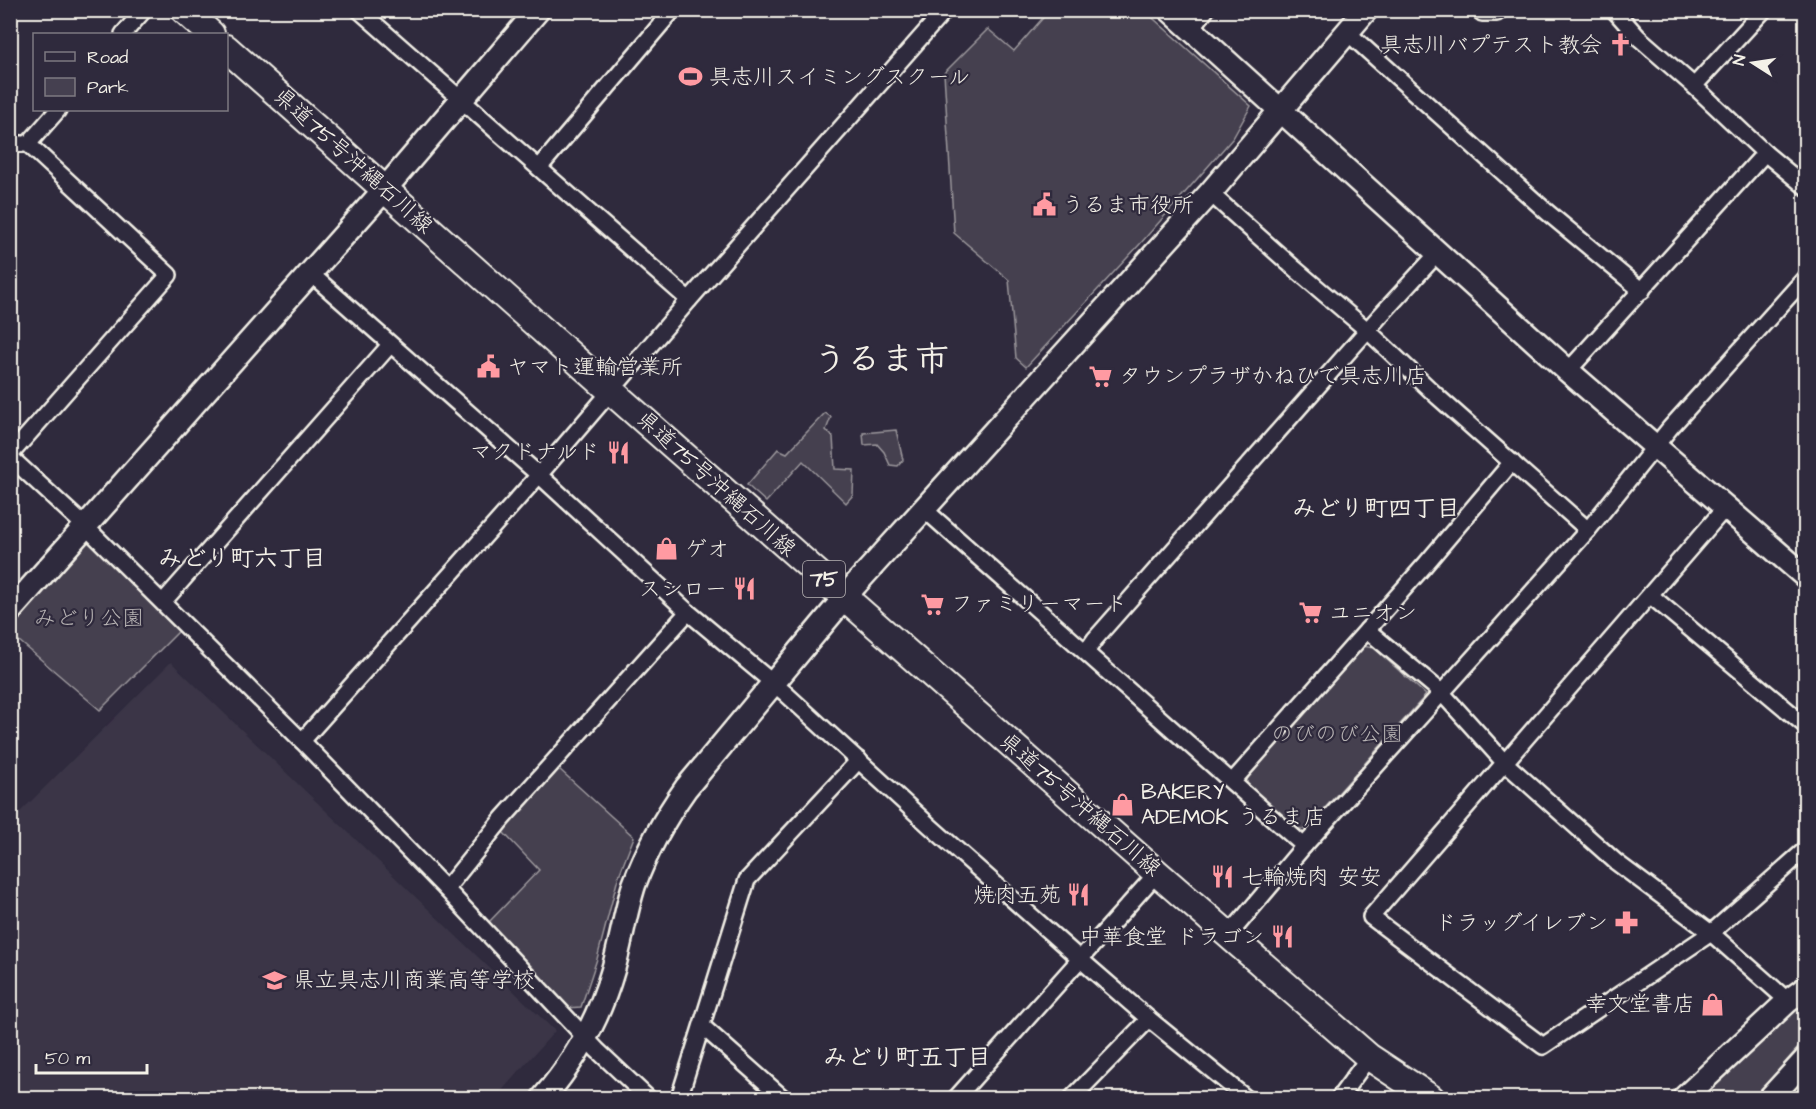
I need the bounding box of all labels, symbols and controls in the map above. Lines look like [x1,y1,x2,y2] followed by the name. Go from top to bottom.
[1380,30,1602,61] place label: 具志川バプテスト教会
[1607,32,1633,58] church icon: 具志川バプテスト教会
[33,33,228,111] legend
[1723,33,1783,93] north arrow
[87,45,128,70] text: Road
[1728,53,1751,67] text: N
[709,62,970,93] place label: 具志川スイミングスクール
[678,64,704,90] sports icon: 具志川スイミングスクール
[87,75,129,100] text: Park
[266,81,440,241] street label: 県道75号沖縄石川線
[1062,190,1194,221] place label: うるま市役所
[1031,192,1057,218] public building icon: うるま市役所
[813,336,949,384] district label: うるま市
[507,352,683,383] place label: ヤマト運輸営業所
[476,354,502,380] public building icon: ヤマト運輸営業所
[1119,361,1427,392] place label: タウンプラザかねひで具志川店
[1088,363,1114,389] supermarket icon: タウンプラザかねひで具志川店
[629,404,803,564] street label: 県道75号沖縄石川線
[470,437,600,468] place label: マクドナルド
[605,439,631,465] restaurant icon: マクドナルド
[1292,492,1460,526] district label: みどり町四丁目
[685,534,729,565] place label: ゲオ
[654,536,680,562] shop icon: ゲオ
[158,542,326,576] district label: みどり町六丁目
[803,561,845,597] road number: 75
[639,574,727,605] place label: スシロー
[732,576,758,602] restaurant icon: スシロー
[951,589,1127,620] place label: ファミリーマート
[920,591,946,617] supermarket icon: ファミリーマート
[1329,598,1417,629] place label: ユニオン
[1298,600,1324,626] supermarket icon: ユニオン
[34,603,144,634] park label: みどり公園
[1271,719,1403,750] park label: のびのび公園
[992,726,1168,884] street label: 県道75号沖縄石川線
[1141,777,1325,833] place label: BAKERY ADEMOK うるま店
[1110,792,1136,818] shop icon: BAKERY ADEMOK うるま店
[1241,862,1382,893] place label: 七輪焼肉 安安
[1210,864,1236,890] restaurant icon: 七輪焼肉 安安
[973,880,1061,911] place label: 焼肉五苑
[1066,882,1092,908] restaurant icon: 焼肉五苑
[1435,908,1608,939] place label: ドラッグイレブン
[1613,910,1639,936] pharmacy icon: ドラッグイレブン
[1079,922,1264,953] place label: 中華食堂 ドラゴン
[1269,924,1295,950] restaurant icon: 中華食堂 ドラゴン
[293,965,535,996] place label: 県立具志川商業高等学校
[262,967,288,993] school or university icon: 県立具志川商業高等学校
[1585,989,1695,1020] place label: 幸文堂書店
[1700,991,1726,1017] shop icon: 幸文堂書店
[36,1037,147,1075] scale bar
[823,1041,991,1075] district label: みどり町五丁目
[45,1046,90,1071] text: 50 m

